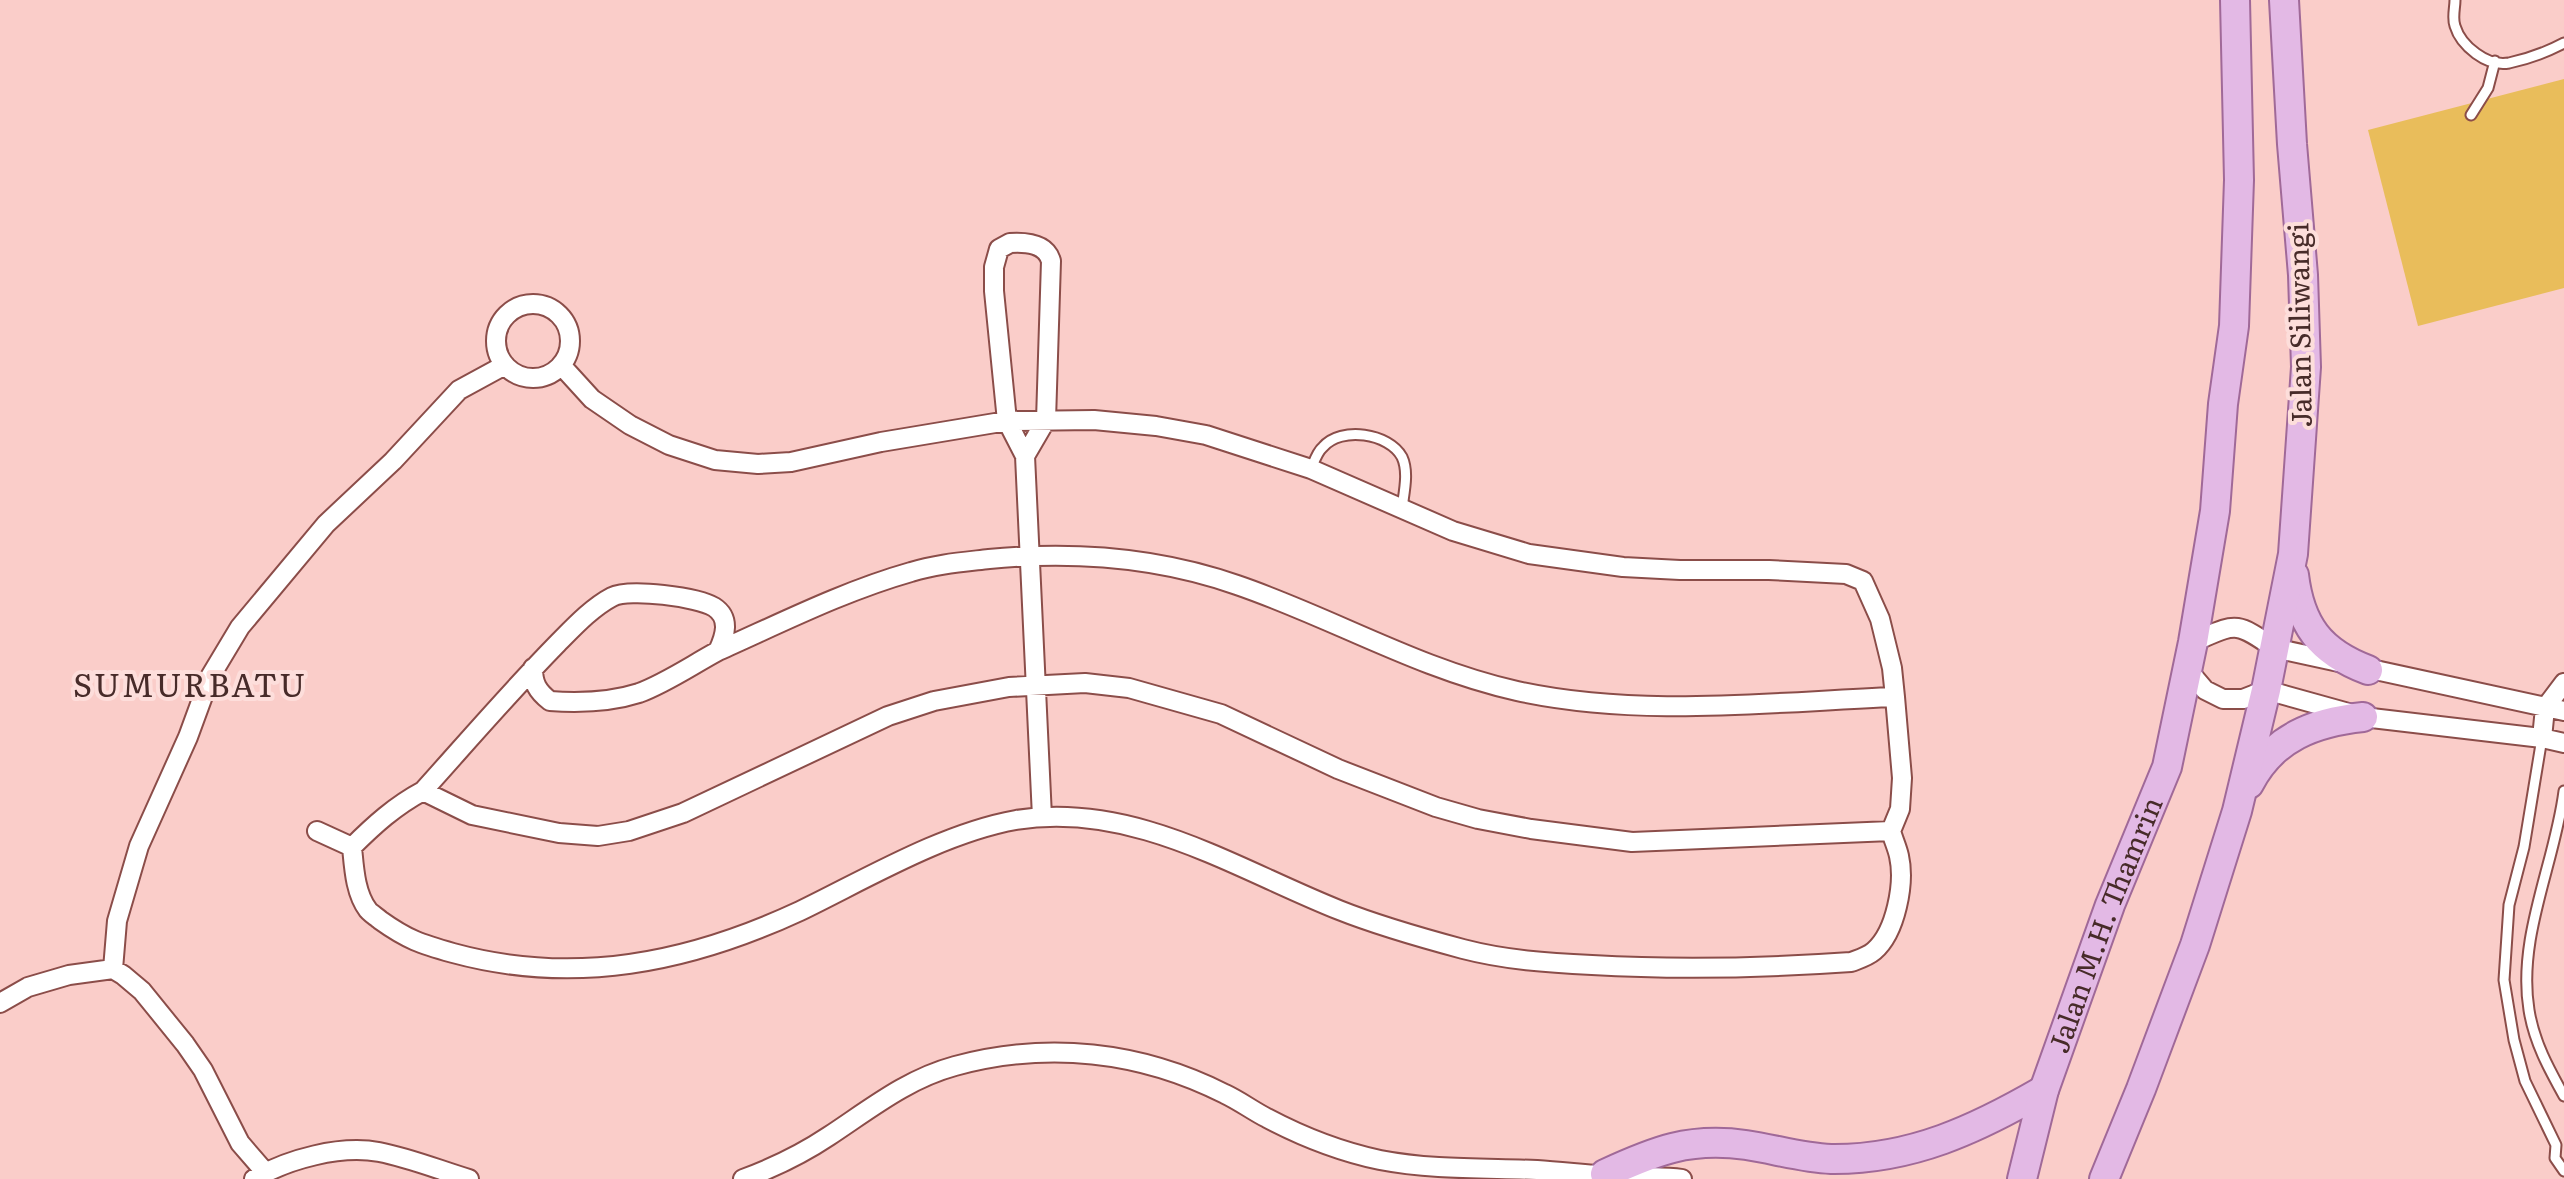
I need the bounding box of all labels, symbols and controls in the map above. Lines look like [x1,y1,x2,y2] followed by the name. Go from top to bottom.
[2275,223,2321,427] street label: Jalan Siliwangi
[73,659,307,707] district label: SUMURBATU
[2036,789,2172,1058] street label: Jalan M.H. Thamrin

